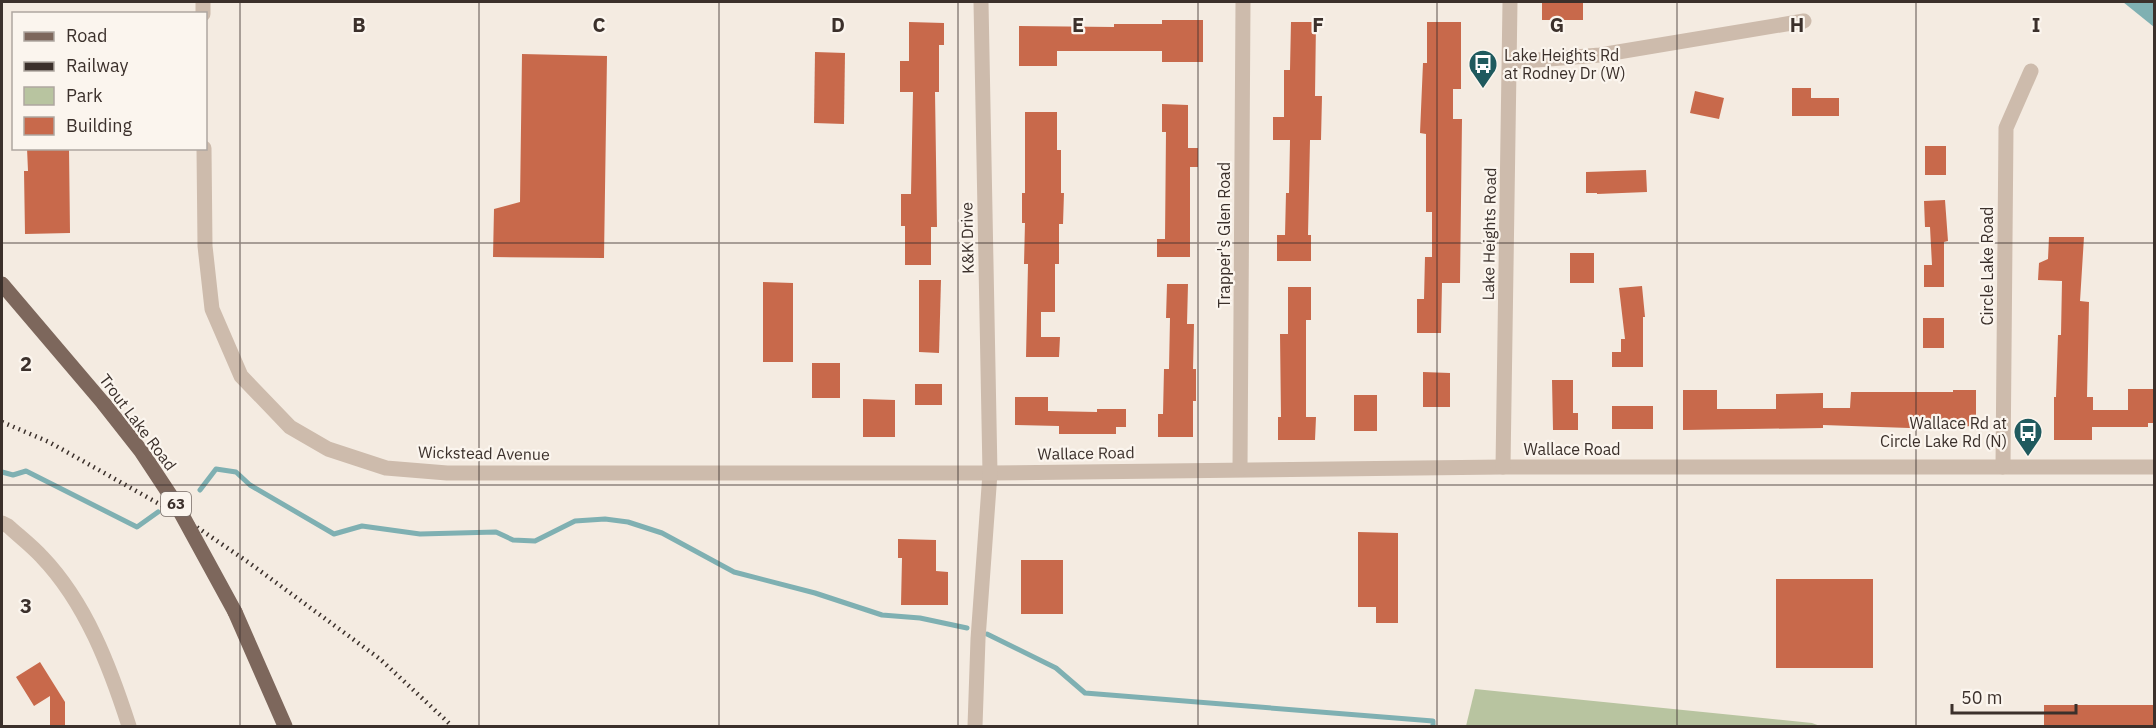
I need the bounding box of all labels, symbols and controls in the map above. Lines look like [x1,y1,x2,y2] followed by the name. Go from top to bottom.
[352,11,366,38] text: B
[592,11,606,38] text: C
[831,11,845,38] text: D
[1072,11,1084,38] text: E
[1312,11,1324,38] text: F
[1550,11,1564,38] text: G
[1790,11,1804,38] text: H
[2032,11,2040,38] text: I
[12,12,207,150] legend
[66,24,107,47] text: Road
[1504,45,1626,83] place label: Lake Heights Rd at Rodney Dr (W)
[1467,48,1499,90] bus stop icon: Lake Heights Rd at Rodney Dr (W)
[66,54,128,77] text: Railway
[66,84,103,107] text: Park
[66,114,133,137] text: Building
[1214,162,1234,308] street label: Trapper's Glen Road
[1478,167,1500,301] street label: Lake Heights Road
[956,202,978,274] street label: K&K Drive
[1977,207,1997,325] street label: Circle Lake Road
[20,350,32,377] text: 2
[95,370,181,474] street label: Trout Lake Road
[1880,413,2007,451] place label: Wallace Rd at Circle Lake Rd (N)
[2012,416,2044,458] bus stop icon: Wallace Rd at Circle Lake Rd (N)
[1523,439,1621,459] street label: Wallace Road
[418,442,550,464] street label: Wickstead Avenue
[1037,442,1135,464] street label: Wallace Road
[161,492,191,516] road number: 63
[20,592,32,619] text: 3
[1952,677,2076,715] scale bar
[1961,686,2003,709] text: 50 m

